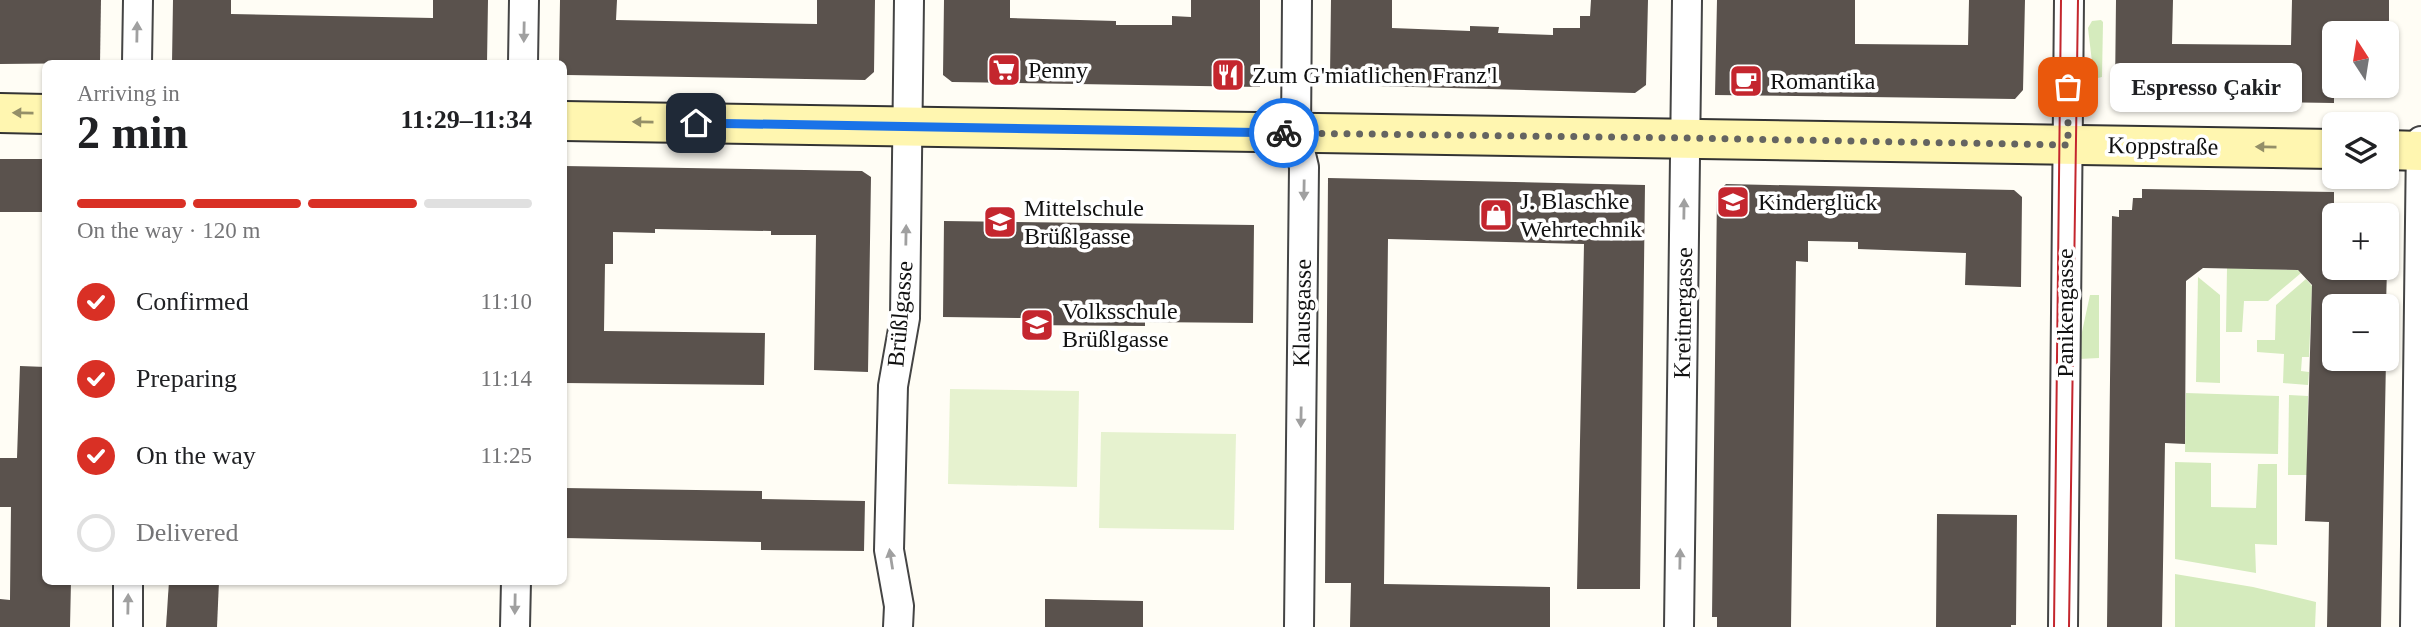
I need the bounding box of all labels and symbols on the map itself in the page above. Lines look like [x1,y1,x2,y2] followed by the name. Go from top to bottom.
[131,20,143,42] one-way arrow
[518,21,530,43] one-way arrow
[2322,21,2399,98] north arrow
[985,51,1023,89] supermarket icon: Penny
[1209,56,1247,94] restaurant icon: Zum G'miatlichen Franz'l
[1028,57,1088,83] place label: Penny
[2038,57,2098,117] pin
[1252,62,1498,88] place label: Zum G'miatlichen Franz'l
[1727,62,1765,100] cafe icon: Romantika
[2110,62,2302,112] callout: Espresso Çakir
[1770,68,1876,94] place label: Romantika
[666,93,726,153] pin
[1249,98,1319,168] courier
[12,108,34,119] one-way arrow
[631,116,653,128] one-way arrow
[2107,132,2219,160] street label: Koppstraße
[2255,142,2277,153] one-way arrow
[1298,179,1310,201] one-way arrow
[1714,183,1752,221] school or university icon: Kinderglück
[1520,188,1642,242] place label: J. Blaschke Wehrtechnik
[1758,189,1878,215] place label: Kinderglück
[1024,195,1144,249] place label: Mittelschule Brüßlgasse
[1477,196,1515,234] shop icon: J. Blaschke Wehrtechnik
[1678,198,1690,220] one-way arrow
[981,203,1019,241] school or university icon: Mittelschule Brüßlgasse
[900,224,912,246] one-way arrow
[1669,247,1697,379] street label: Kreitnergasse
[2052,248,2078,378] street label: Panikengasse
[1288,259,1316,367] street label: Klausgasse
[882,260,918,368] street label: Brüßlgasse
[1062,298,1178,352] place label: Volksschule Brüßlgasse
[1018,306,1056,344] school or university icon: Volksschule Brüßlgasse
[1295,406,1307,428] one-way arrow
[885,548,896,570] one-way arrow
[1674,548,1686,570] one-way arrow
[122,593,134,615] one-way arrow
[509,593,521,615] one-way arrow

